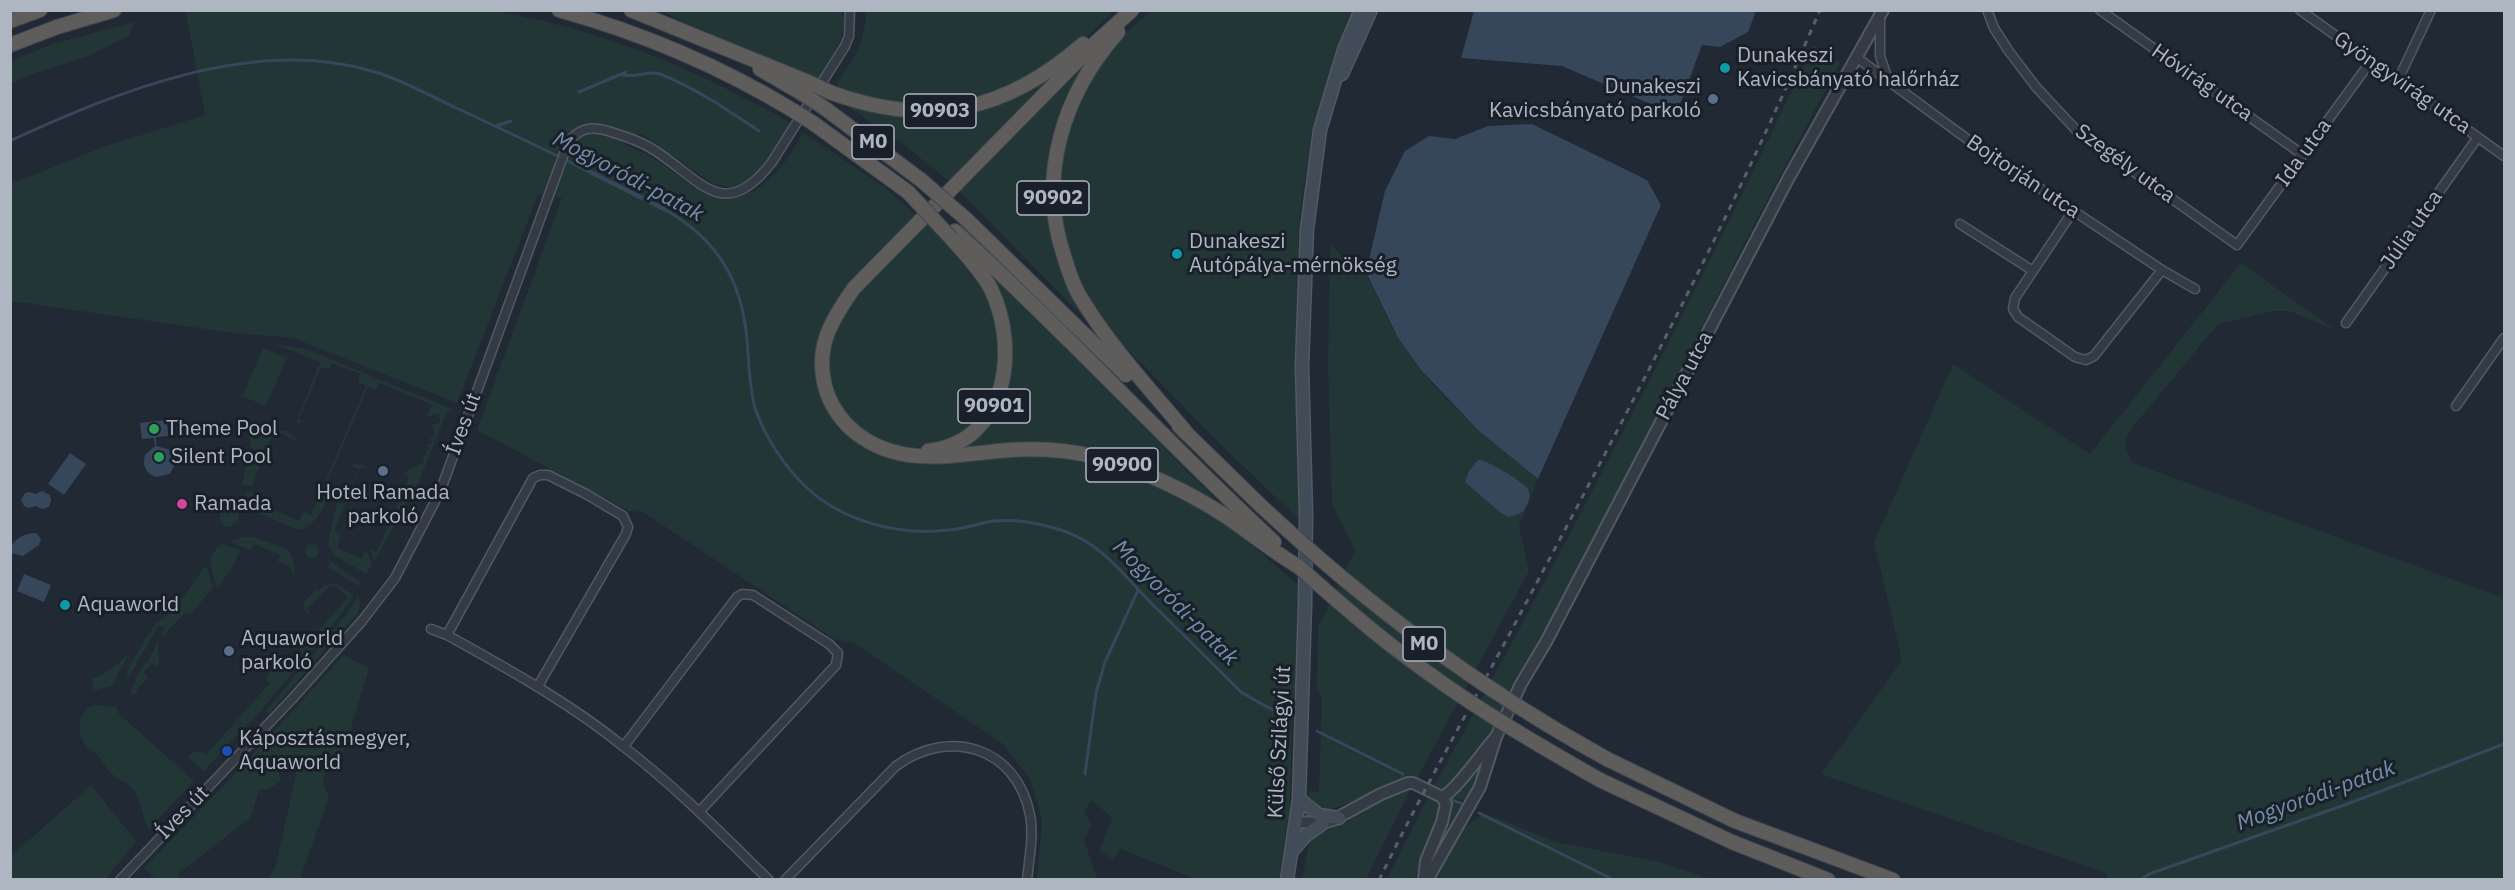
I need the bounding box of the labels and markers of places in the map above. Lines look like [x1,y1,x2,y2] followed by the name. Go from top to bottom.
[1737,43,1959,93] place label: Dunakeszi Kavicsbányató halőrház
[1718,61,1732,75] marker: Dunakeszi Kavicsbányató halőrház
[1489,74,1701,124] place label: Dunakeszi Kavicsbányató parkoló
[1706,92,1720,106] marker: Dunakeszi Kavicsbányató parkoló
[1189,229,1397,279] place label: Dunakeszi Autópálya-mérnökség
[1170,247,1184,261] marker: Dunakeszi Autópálya-mérnökség
[166,416,278,442] place label: Theme Pool
[147,422,161,436] marker: Theme Pool
[171,444,271,470] place label: Silent Pool
[152,450,166,464] marker: Silent Pool
[376,464,390,478] marker: Hotel Ramada parkoló
[316,480,450,530] place label: Hotel Ramada parkoló
[194,491,271,517] place label: Ramada
[175,497,189,511] marker: Ramada
[77,592,179,618] place label: Aquaworld
[58,598,72,612] marker: Aquaworld
[241,626,343,676] place label: Aquaworld parkoló
[222,644,236,658] marker: Aquaworld parkoló
[239,726,410,776] place label: Káposztásmegyer, Aquaworld
[220,744,234,758] marker: Káposztásmegyer, Aquaworld

